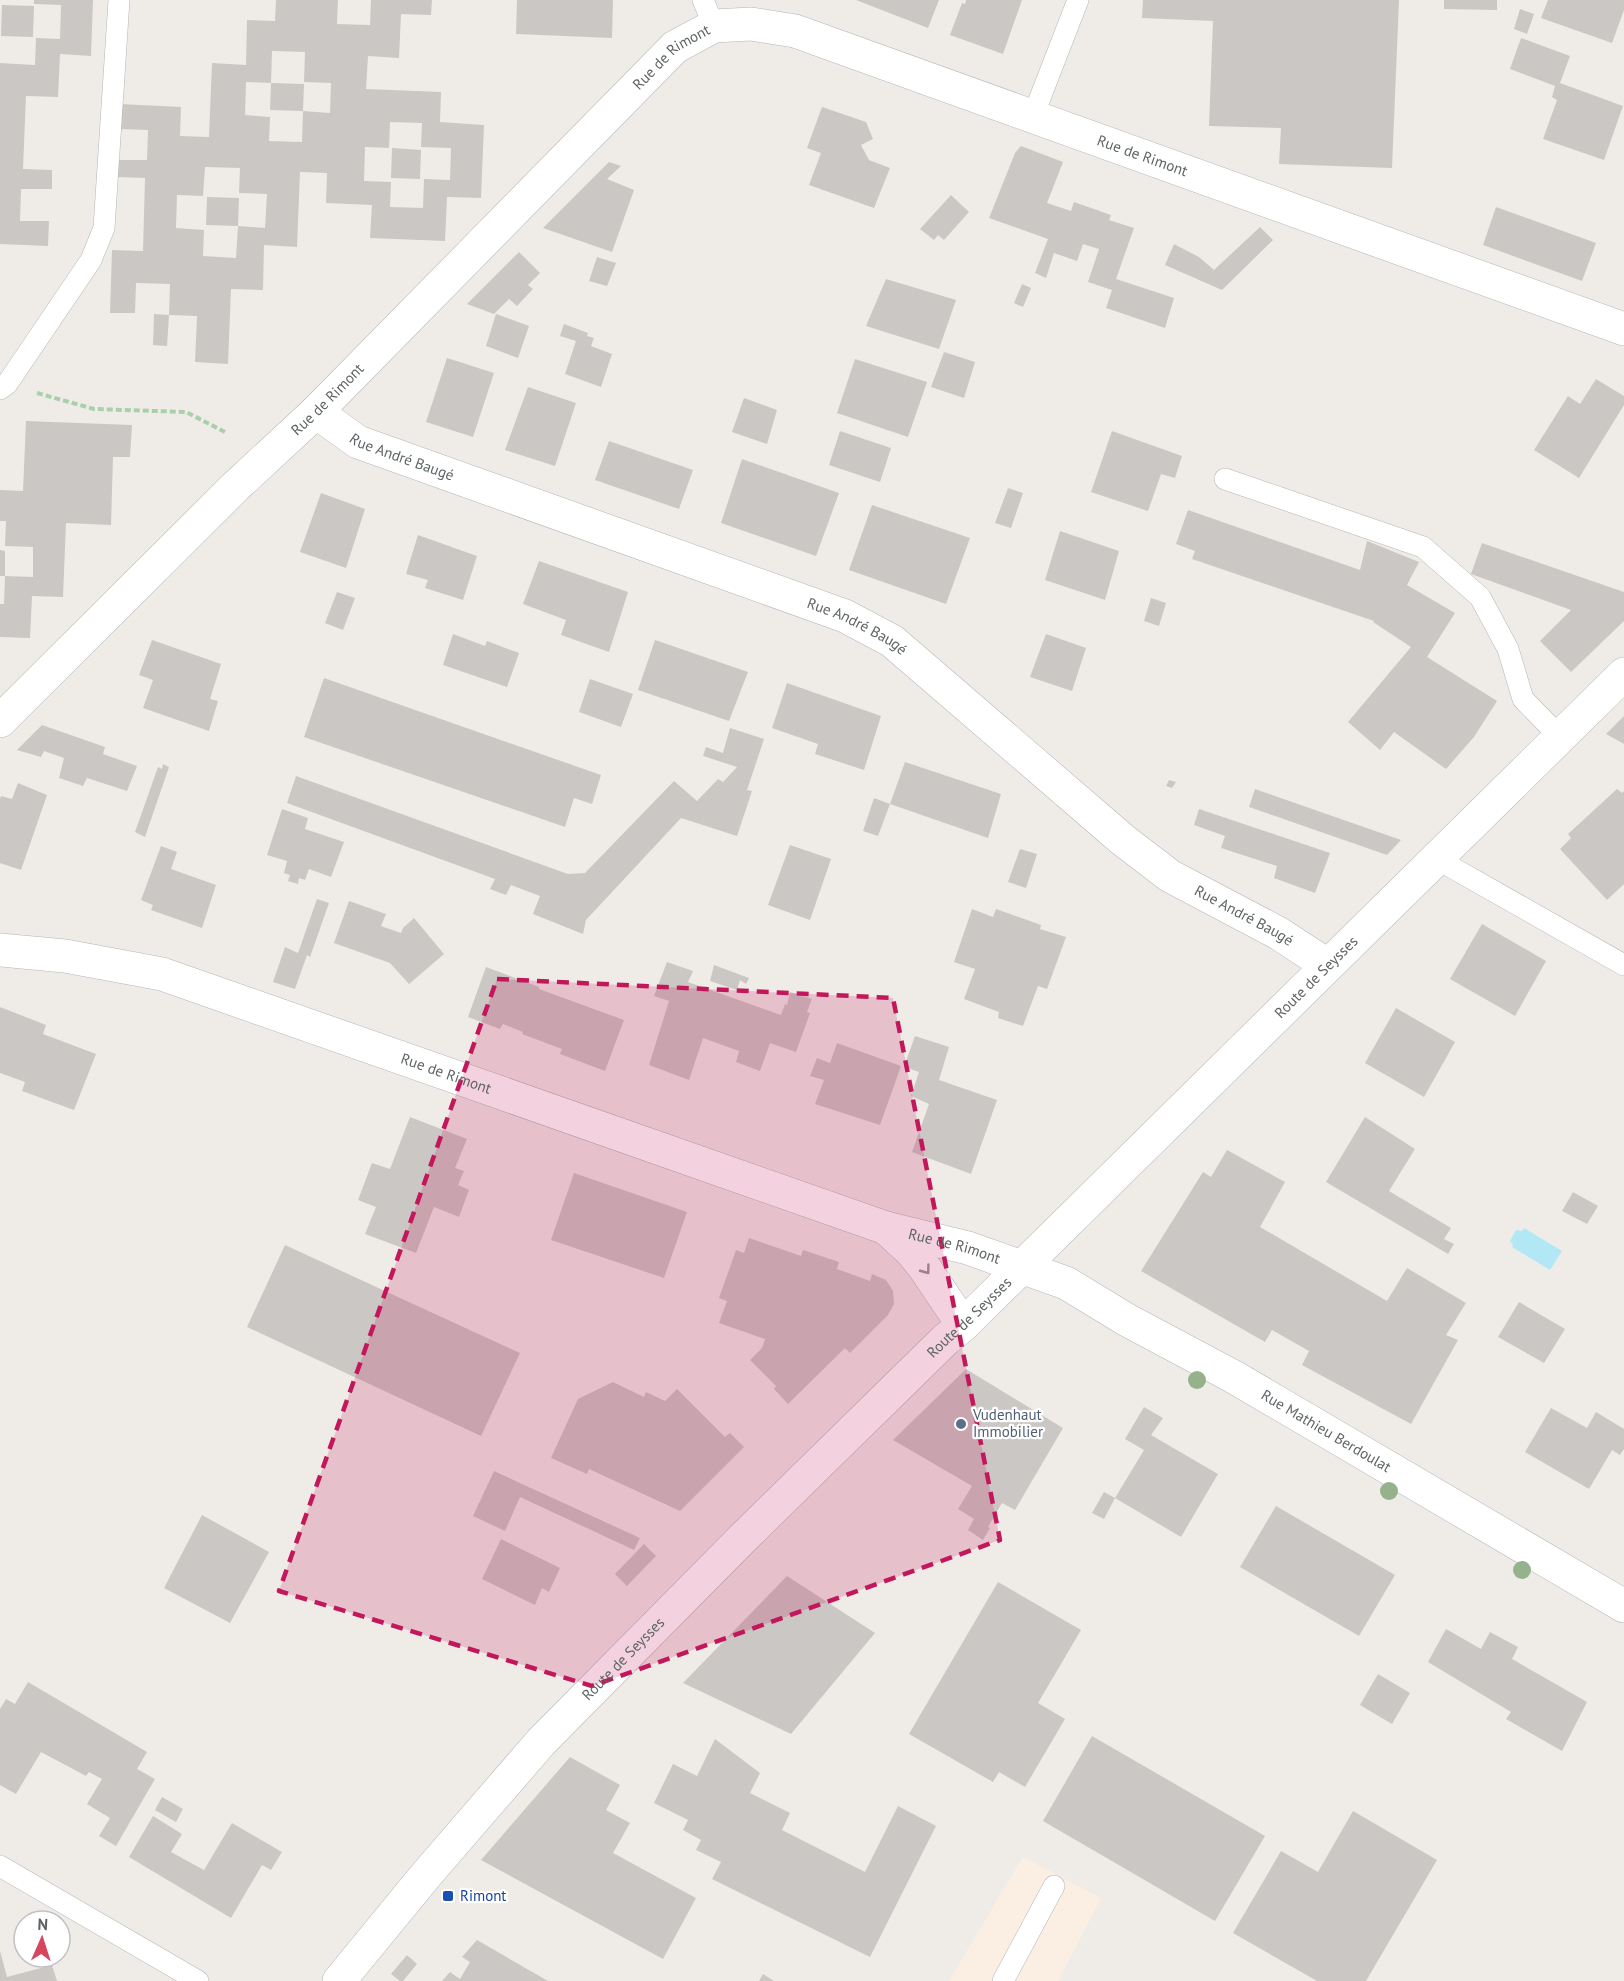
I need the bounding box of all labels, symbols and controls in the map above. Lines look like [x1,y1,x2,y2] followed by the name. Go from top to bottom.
[628,20,713,93] street label: Rue de Rimont
[1095,130,1190,180] street label: Rue de Rimont
[287,359,368,439] street label: Rue de Rimont
[346,429,457,485] street label: Rue André Baugé
[805,593,911,659] street label: Rue André Baugé
[1191,881,1297,950] street label: Rue André Baugé
[1270,932,1361,1022] street label: Route de Seysses
[398,1049,494,1098] street label: Rue de Rimont
[907,1224,1003,1268] street label: Rue de Rimont
[919,1264,930,1275] one-way arrow
[923,1273,1015,1362] street label: Route de Seysses
[1258,1385,1395,1476] street label: Rue Mathieu Berdoulat
[972,1405,1043,1441] place label: Vudenhaut Immobilier
[954,1417,968,1431] marker: Vudenhaut Immobilier
[578,1613,668,1704] street label: Route de Seysses
[460,1886,506,1905] place label: Rimont
[441,1889,455,1903] marker: Rimont
[12,1909,72,1969] north arrow
[37,1914,49,1934] text: N

